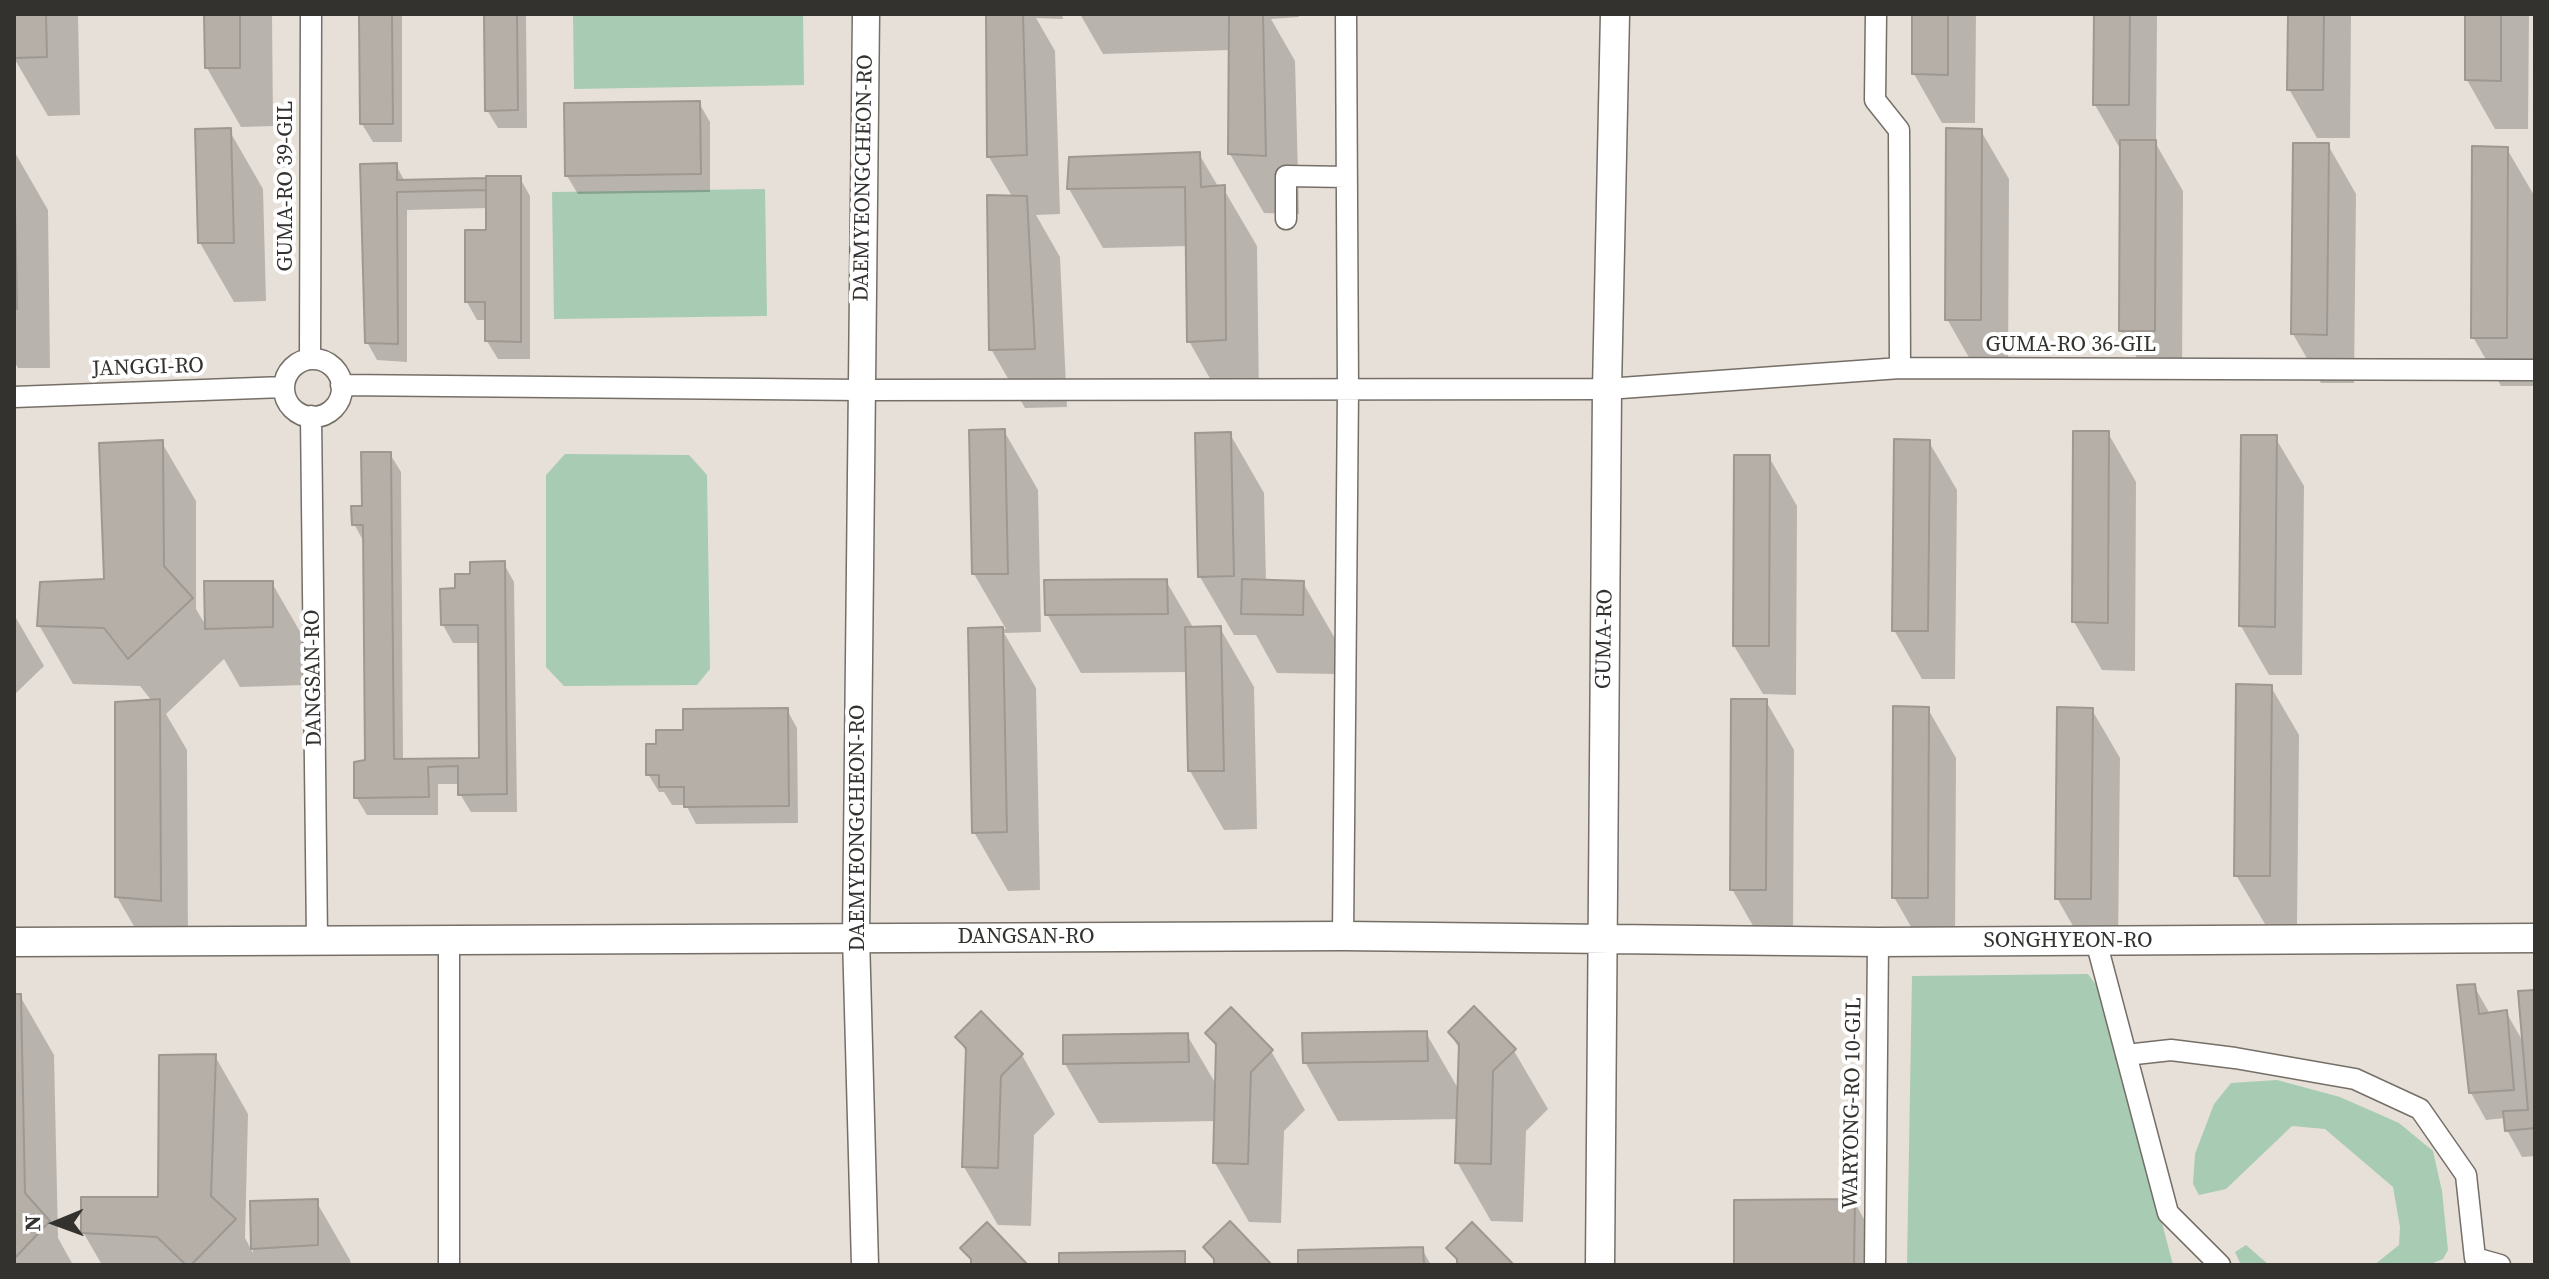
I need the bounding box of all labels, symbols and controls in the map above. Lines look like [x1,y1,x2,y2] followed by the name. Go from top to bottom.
[849,54,879,302] street label: DAEMYEONGCHEON-RO
[273,101,299,271] street label: GUMA-RO 39-GIL
[1986,332,2156,358] street label: GUMA-RO 36-GIL
[92,353,204,383] street label: JANGGI-RO
[1591,589,1619,689] street label: GUMA-RO
[300,609,328,747] street label: DANGSAN-RO
[845,704,871,952] street label: DAEMYEONGCHEON-RO
[957,924,1095,950] street label: DANGSAN-RO
[1983,928,2153,954] street label: SONGHYEON-RO
[1838,997,1868,1209] street label: WARYONG-RO 10-GIL
[16,1183,96,1263] north arrow
[17,1215,47,1232] text: N

